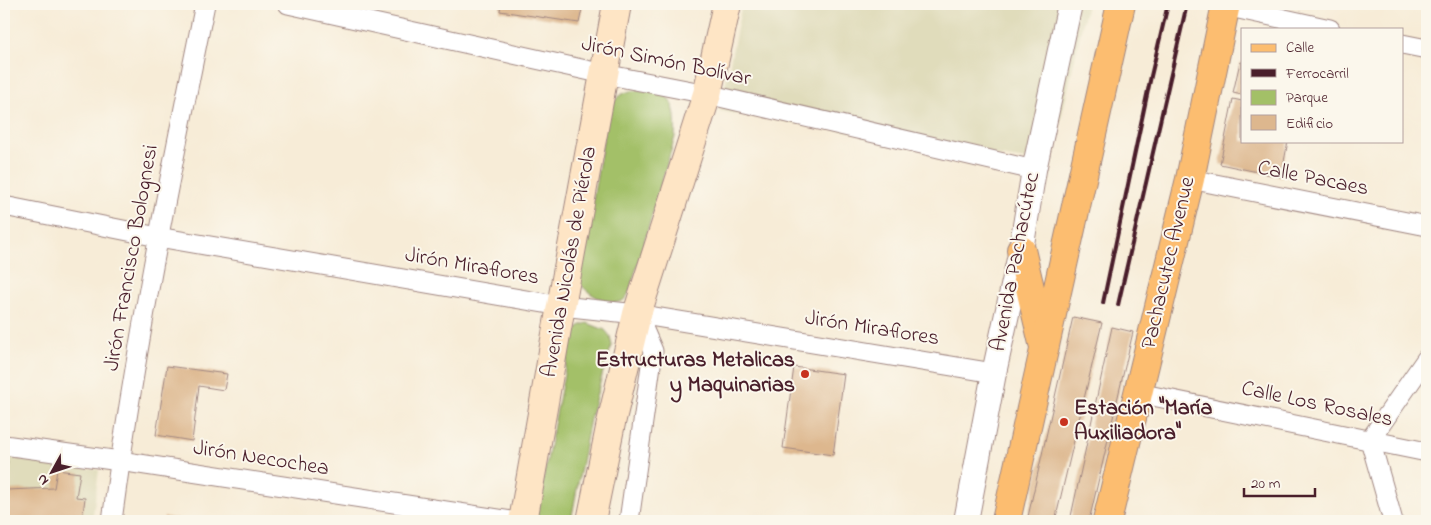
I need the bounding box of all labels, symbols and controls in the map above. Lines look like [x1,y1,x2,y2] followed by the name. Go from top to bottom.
[578,28,754,96] street label: Jirón Simón Bolívar
[1241,28,1404,142] legend
[1286,37,1314,59] text: Calle
[1285,63,1349,85] text: Ferrocarril
[1286,87,1328,109] text: Parque
[1286,113,1333,135] text: Edificio
[96,142,169,374] street label: Jirón Francisco Bolognesi
[534,144,606,380] street label: Avenida Nicolás de Piérola
[1255,153,1371,205] street label: Calle Pacaes
[983,169,1049,354] street label: Avenida Pachacútec
[1134,174,1204,352] street label: Pachacutec Avenue
[402,239,542,295] street label: Jirón Miraflores
[802,303,942,355] street label: Jirón Miraflores
[596,345,795,403] place label: Estructuras Metalicas y Maquinarias
[799,368,811,380] marker: Estructuras Metalicas y Maquinarias
[1238,373,1396,437] street label: Calle Los Rosales
[1074,393,1213,450] place label: Estación "María Auxiliadora"
[1058,416,1070,428] marker: Estación "María Auxiliadora"
[191,432,331,486] street label: Jirón Necochea
[28,448,78,498] north arrow
[1244,465,1315,497] scale bar
[32,469,54,490] text: N
[1251,473,1281,495] text: 20 m

